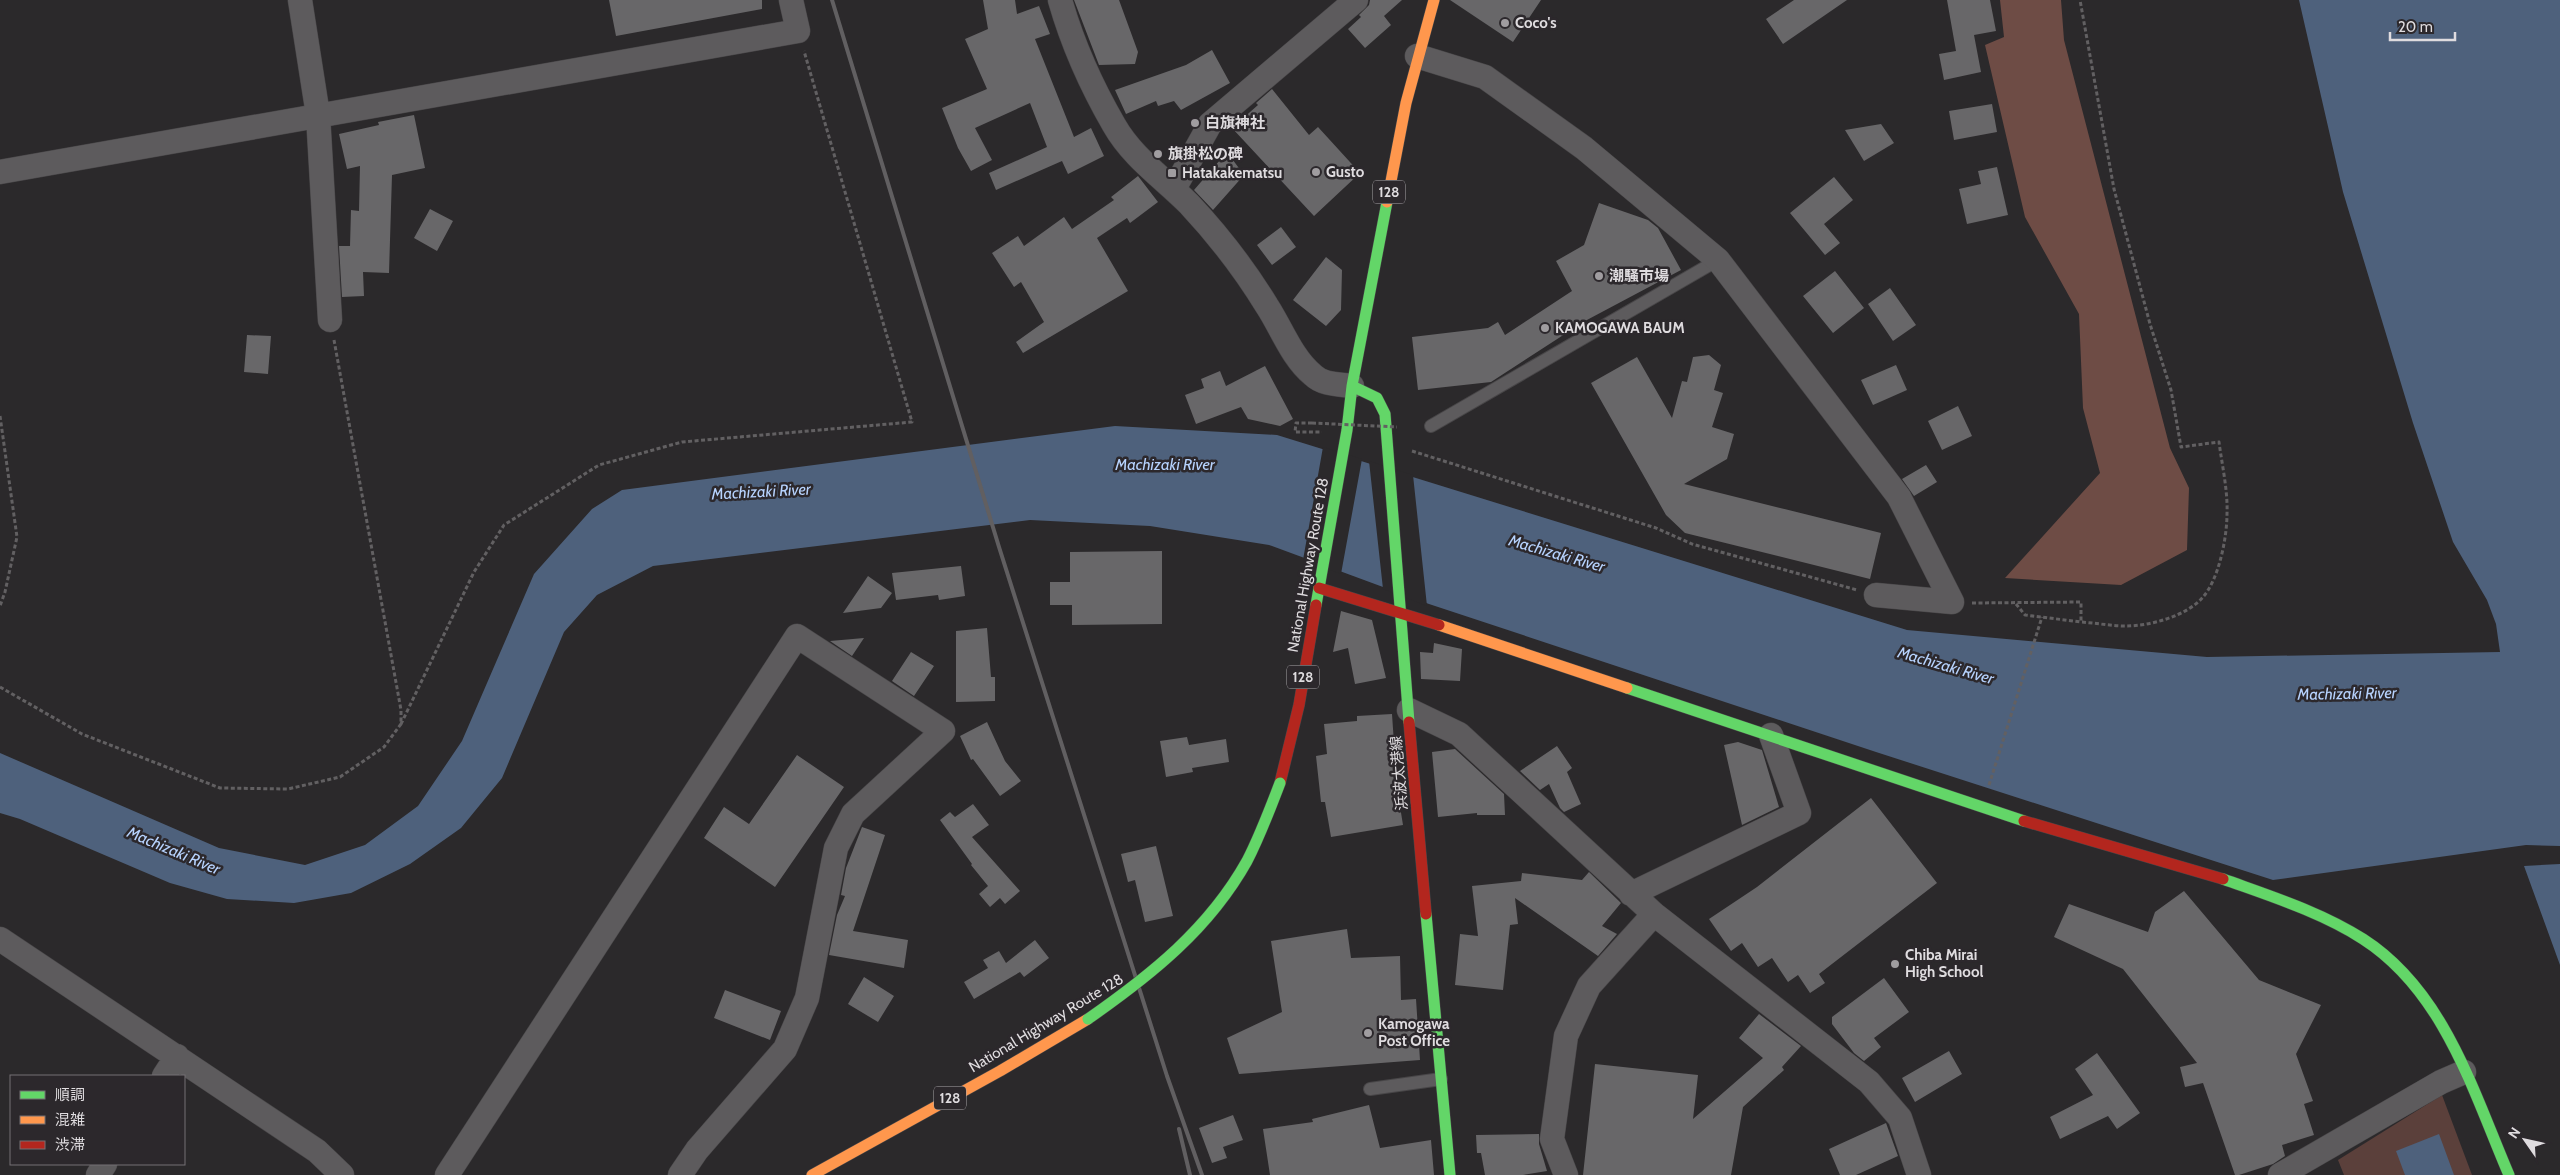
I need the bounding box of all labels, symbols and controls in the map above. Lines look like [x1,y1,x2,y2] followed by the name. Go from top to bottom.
[2390,10,2455,42] scale bar
[1515,14,1557,32] place label: Coco's
[1499,17,1511,29] marker: Coco's
[2398,18,2433,36] text: 20 m
[1205,114,1265,132] place label: 白旗神社
[1189,117,1201,129] marker: 白旗神社
[1168,145,1243,163] place label: 旗掛松の碑
[1152,148,1164,160] marker: 旗掛松の碑
[1326,163,1365,181] place label: Gusto
[1182,164,1282,182] place label: Hatakakematsu
[1310,166,1322,178] marker: Gusto
[1166,167,1178,179] marker: Hatakakematsu
[1373,180,1405,203] road number: 128
[1609,267,1669,285] place label: 潮騒市場
[1593,270,1605,282] marker: 潮騒市場
[1555,319,1685,337] place label: KAMOGAWA BAUM
[1539,322,1551,334] marker: KAMOGAWA BAUM
[1114,455,1216,474] water label: Machizaki River
[1284,476,1332,654] street label: National Highway Route 128
[710,479,812,504] water label: Machizaki River
[1506,530,1608,577] water label: Machizaki River
[1895,642,1997,689] water label: Machizaki River
[1287,666,1319,689] road number: 128
[2296,683,2398,704] water label: Machizaki River
[1387,735,1411,811] street label: 浜波太港線
[123,822,224,879] water label: Machizaki River
[1905,946,1983,981] place label: Chiba Mirai High School
[1889,958,1901,970] marker: Chiba Mirai High School
[966,970,1126,1076] street label: National Highway Route 128
[1378,1015,1450,1050] place label: Kamogawa Post Office
[1362,1027,1374,1039] marker: Kamogawa Post Office
[10,1075,185,1165] legend
[55,1086,85,1104] text: 順調
[934,1086,966,1110] road number: 128
[55,1111,85,1129] text: 混雑
[2500,1115,2550,1165] north arrow
[2504,1124,2524,1142] text: N
[55,1136,85,1154] text: 渋滞

